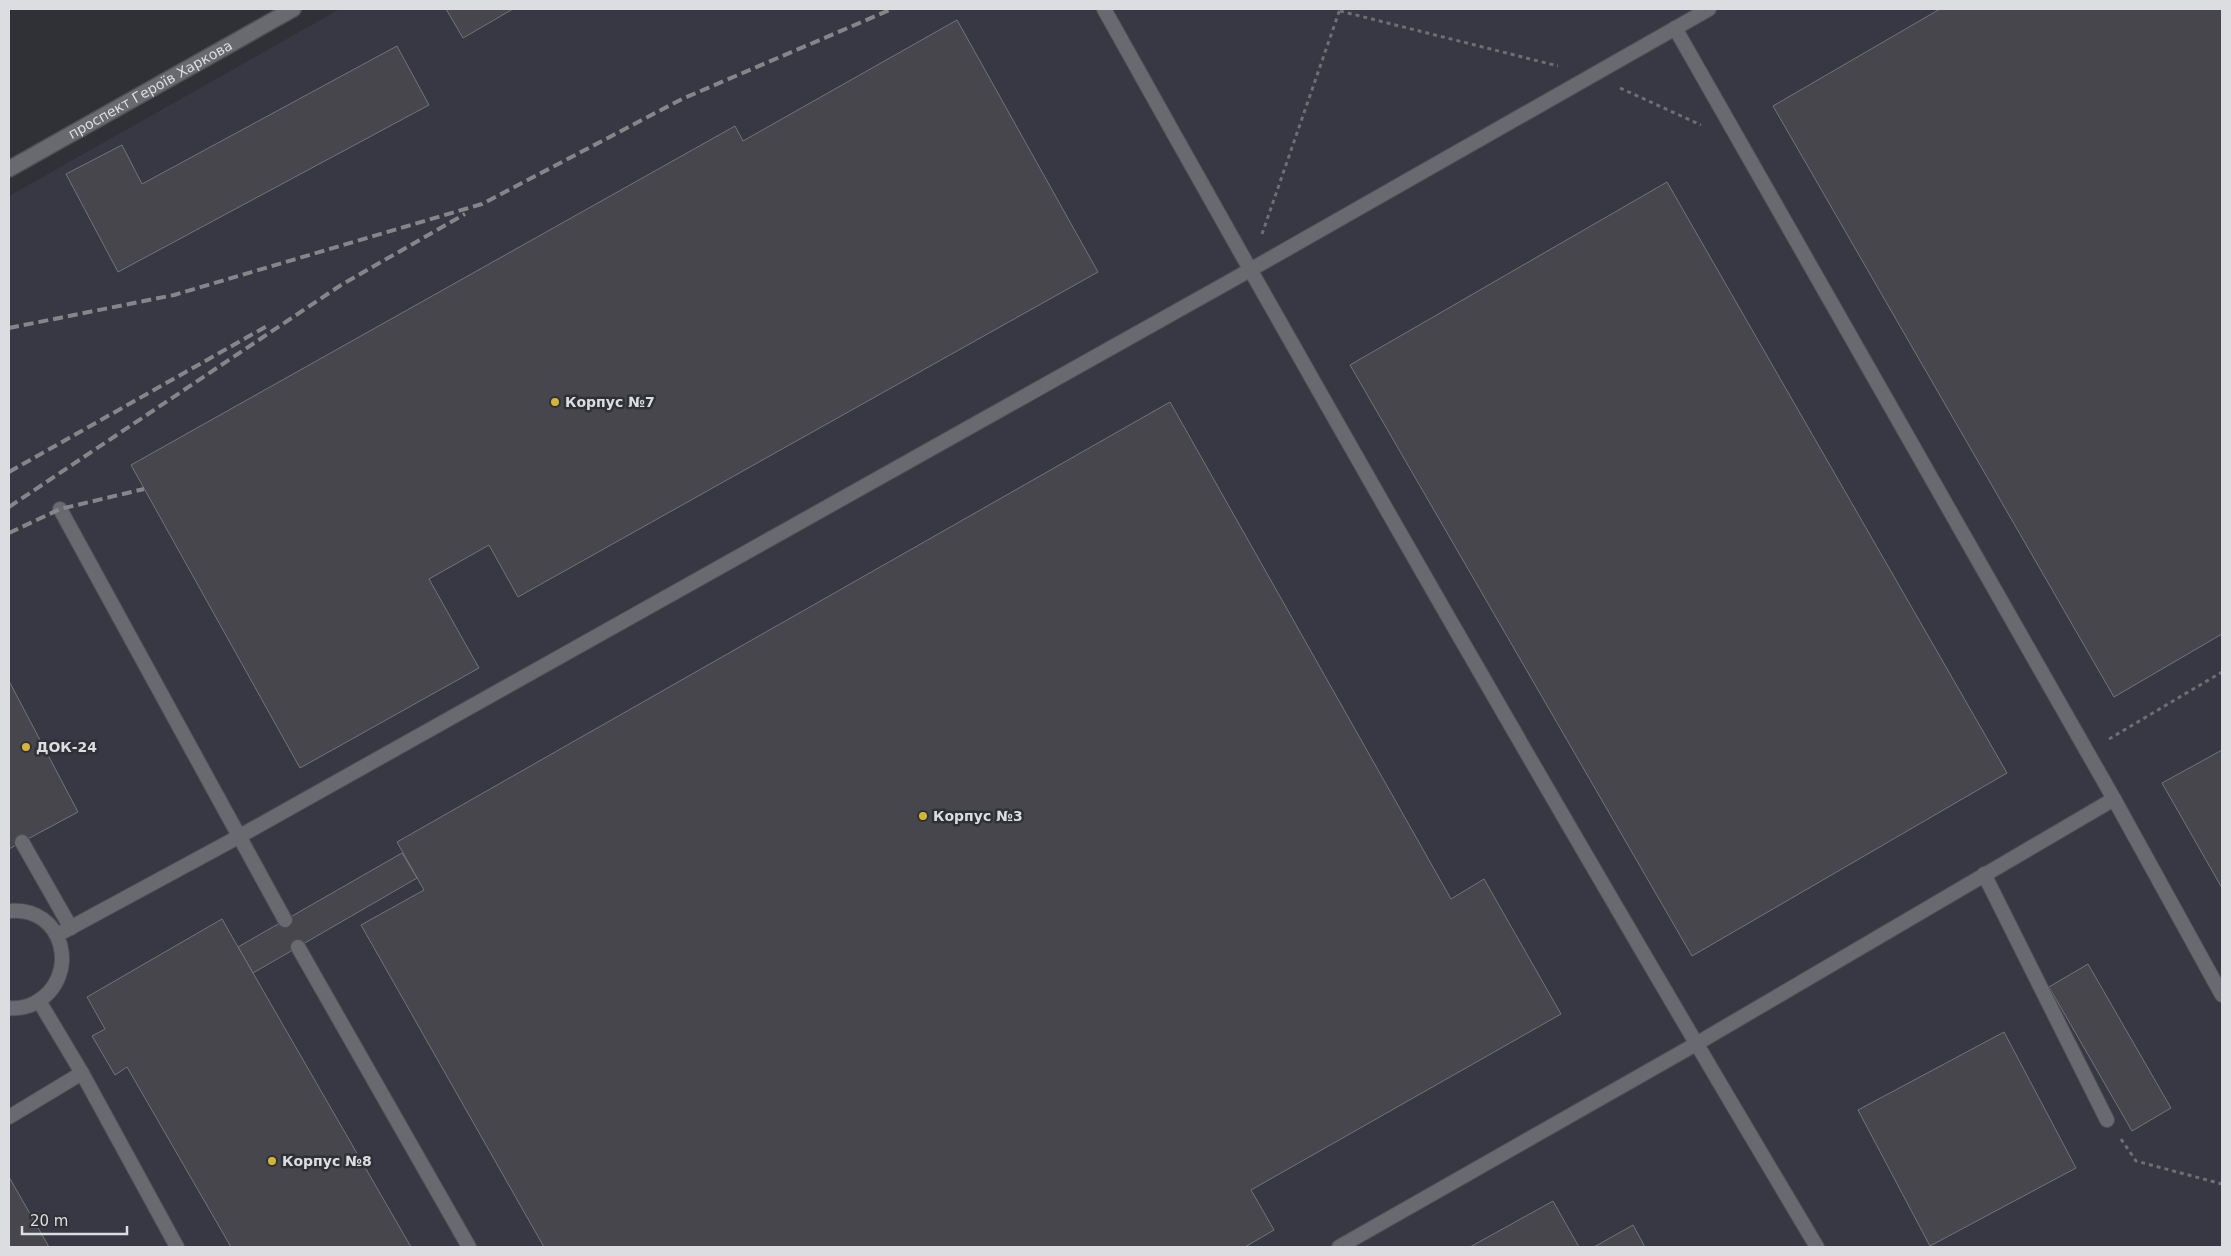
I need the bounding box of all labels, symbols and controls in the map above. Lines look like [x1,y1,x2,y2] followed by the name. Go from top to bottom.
[65,37,235,142] street label: проспект Героїв Харкова
[565,394,655,410] place label: Корпус №7
[549,396,561,408] marker: Корпус №7
[36,739,97,755] place label: ДОК-24
[20,741,32,753] marker: ДОК-24
[933,808,1023,824] place label: Корпус №3
[917,810,929,822] marker: Корпус №3
[282,1153,372,1169] place label: Корпус №8
[266,1155,278,1167] marker: Корпус №8
[22,1204,128,1236] scale bar
[30,1212,68,1230] text: 20 m

